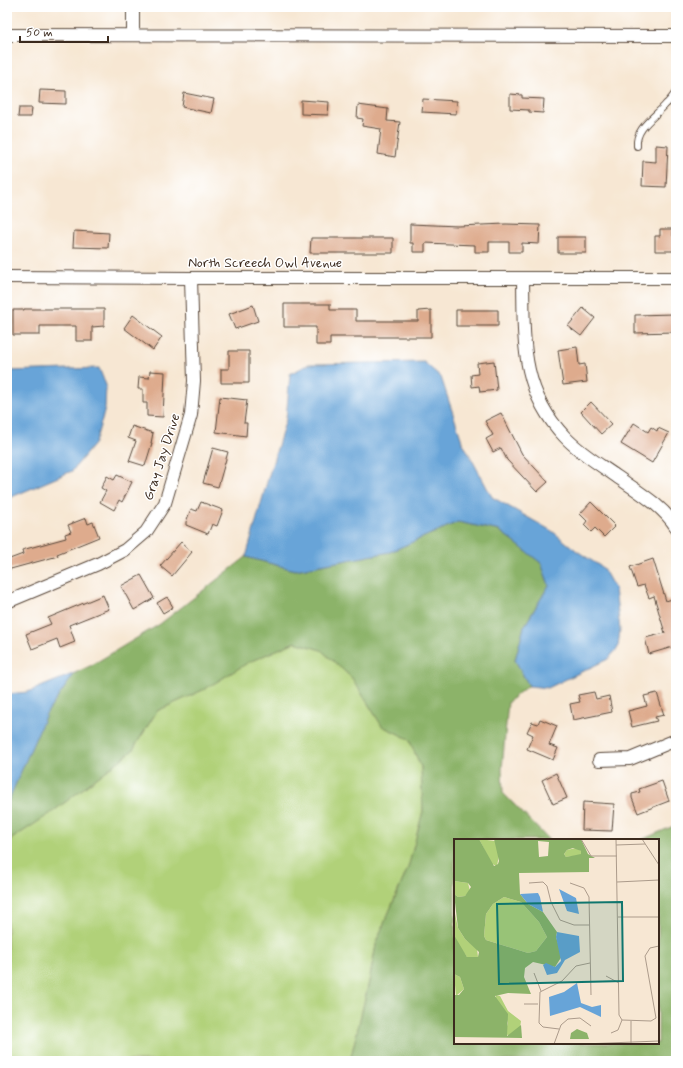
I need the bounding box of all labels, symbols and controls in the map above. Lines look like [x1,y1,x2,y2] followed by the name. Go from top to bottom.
[20,18,108,44] scale bar
[26,25,53,41] text: 50 m
[188,254,342,272] street label: North Screech Owl Avenue
[139,411,185,503] street label: Gray Jay Drive
[454,839,659,1044] inset map

